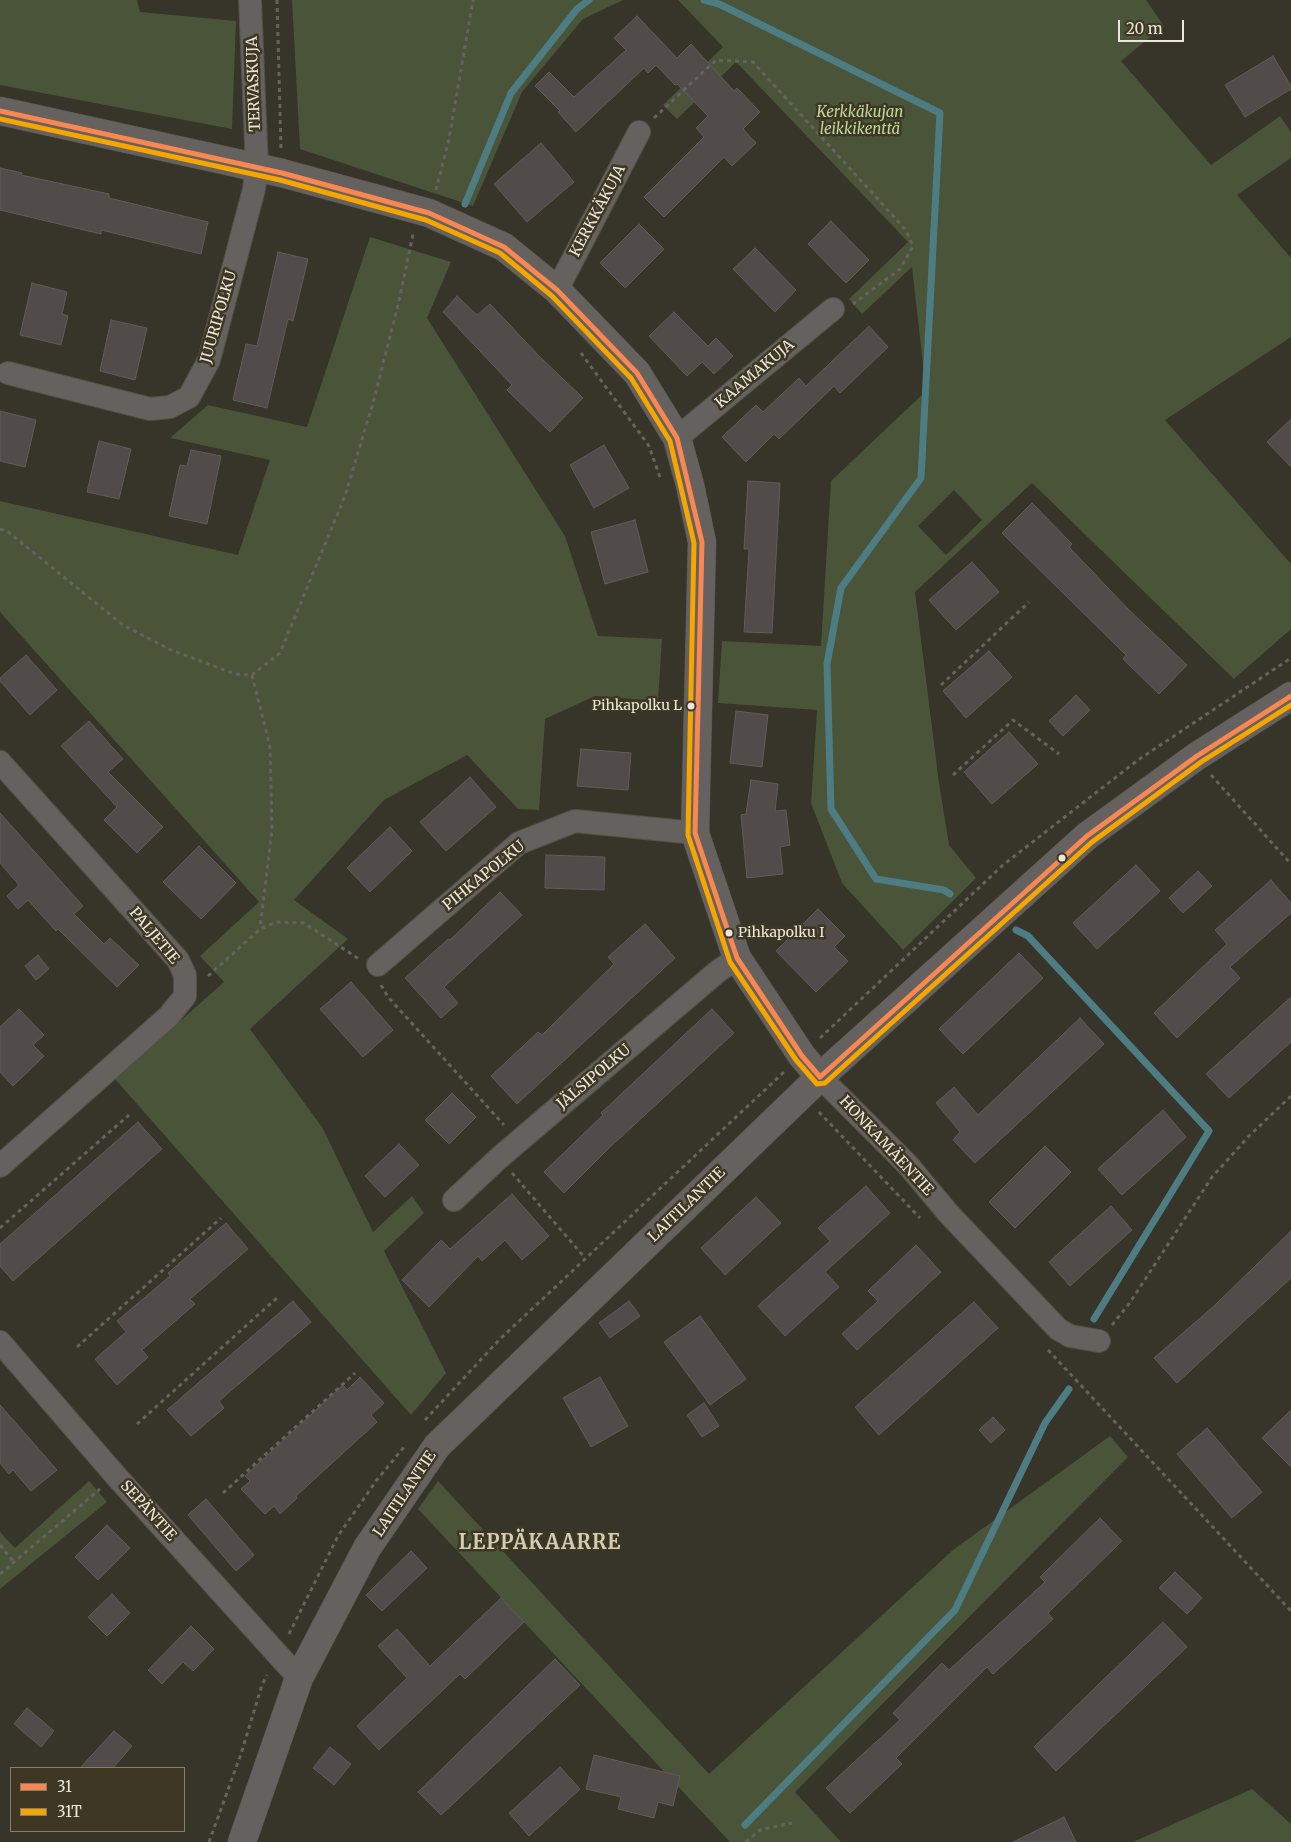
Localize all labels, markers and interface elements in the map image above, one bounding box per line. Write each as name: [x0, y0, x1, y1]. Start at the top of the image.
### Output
scale bar: [1121, 10, 1187, 42]
text: 20 m: [1126, 19, 1163, 38]
street label: TERVASKUJA: [243, 36, 265, 132]
park label: Kerkkäkujan leikkikenttä: [817, 104, 903, 139]
street label: KERKKÄKUJA: [566, 162, 630, 260]
street label: JUURIPOLKU: [197, 269, 241, 365]
street label: KAAMAKUJA: [712, 336, 798, 412]
place label: Pihkapolku L: [592, 698, 682, 714]
marker: Pihkapolku L: [686, 701, 696, 711]
street label: PIHKAPOLKU: [439, 837, 529, 915]
unlabelled marker: [1057, 853, 1067, 863]
street label: PALJETIE: [125, 904, 183, 968]
place label: Pihkapolku I: [738, 925, 824, 941]
marker: Pihkapolku I: [724, 928, 734, 938]
street label: JÄLSIPOLKU: [553, 1041, 635, 1113]
street label: HONKAMÄENTIE: [835, 1093, 937, 1199]
street label: LAITILANTIE: [645, 1164, 729, 1246]
street label: LAITILANTIE: [370, 1448, 440, 1540]
street label: SEPÄNTIE: [116, 1477, 180, 1545]
district label: LEPPÄKAARRE: [457, 1531, 623, 1555]
legend: [10, 1767, 185, 1832]
text: 31: [57, 1777, 72, 1796]
text: 31T: [57, 1802, 82, 1821]

